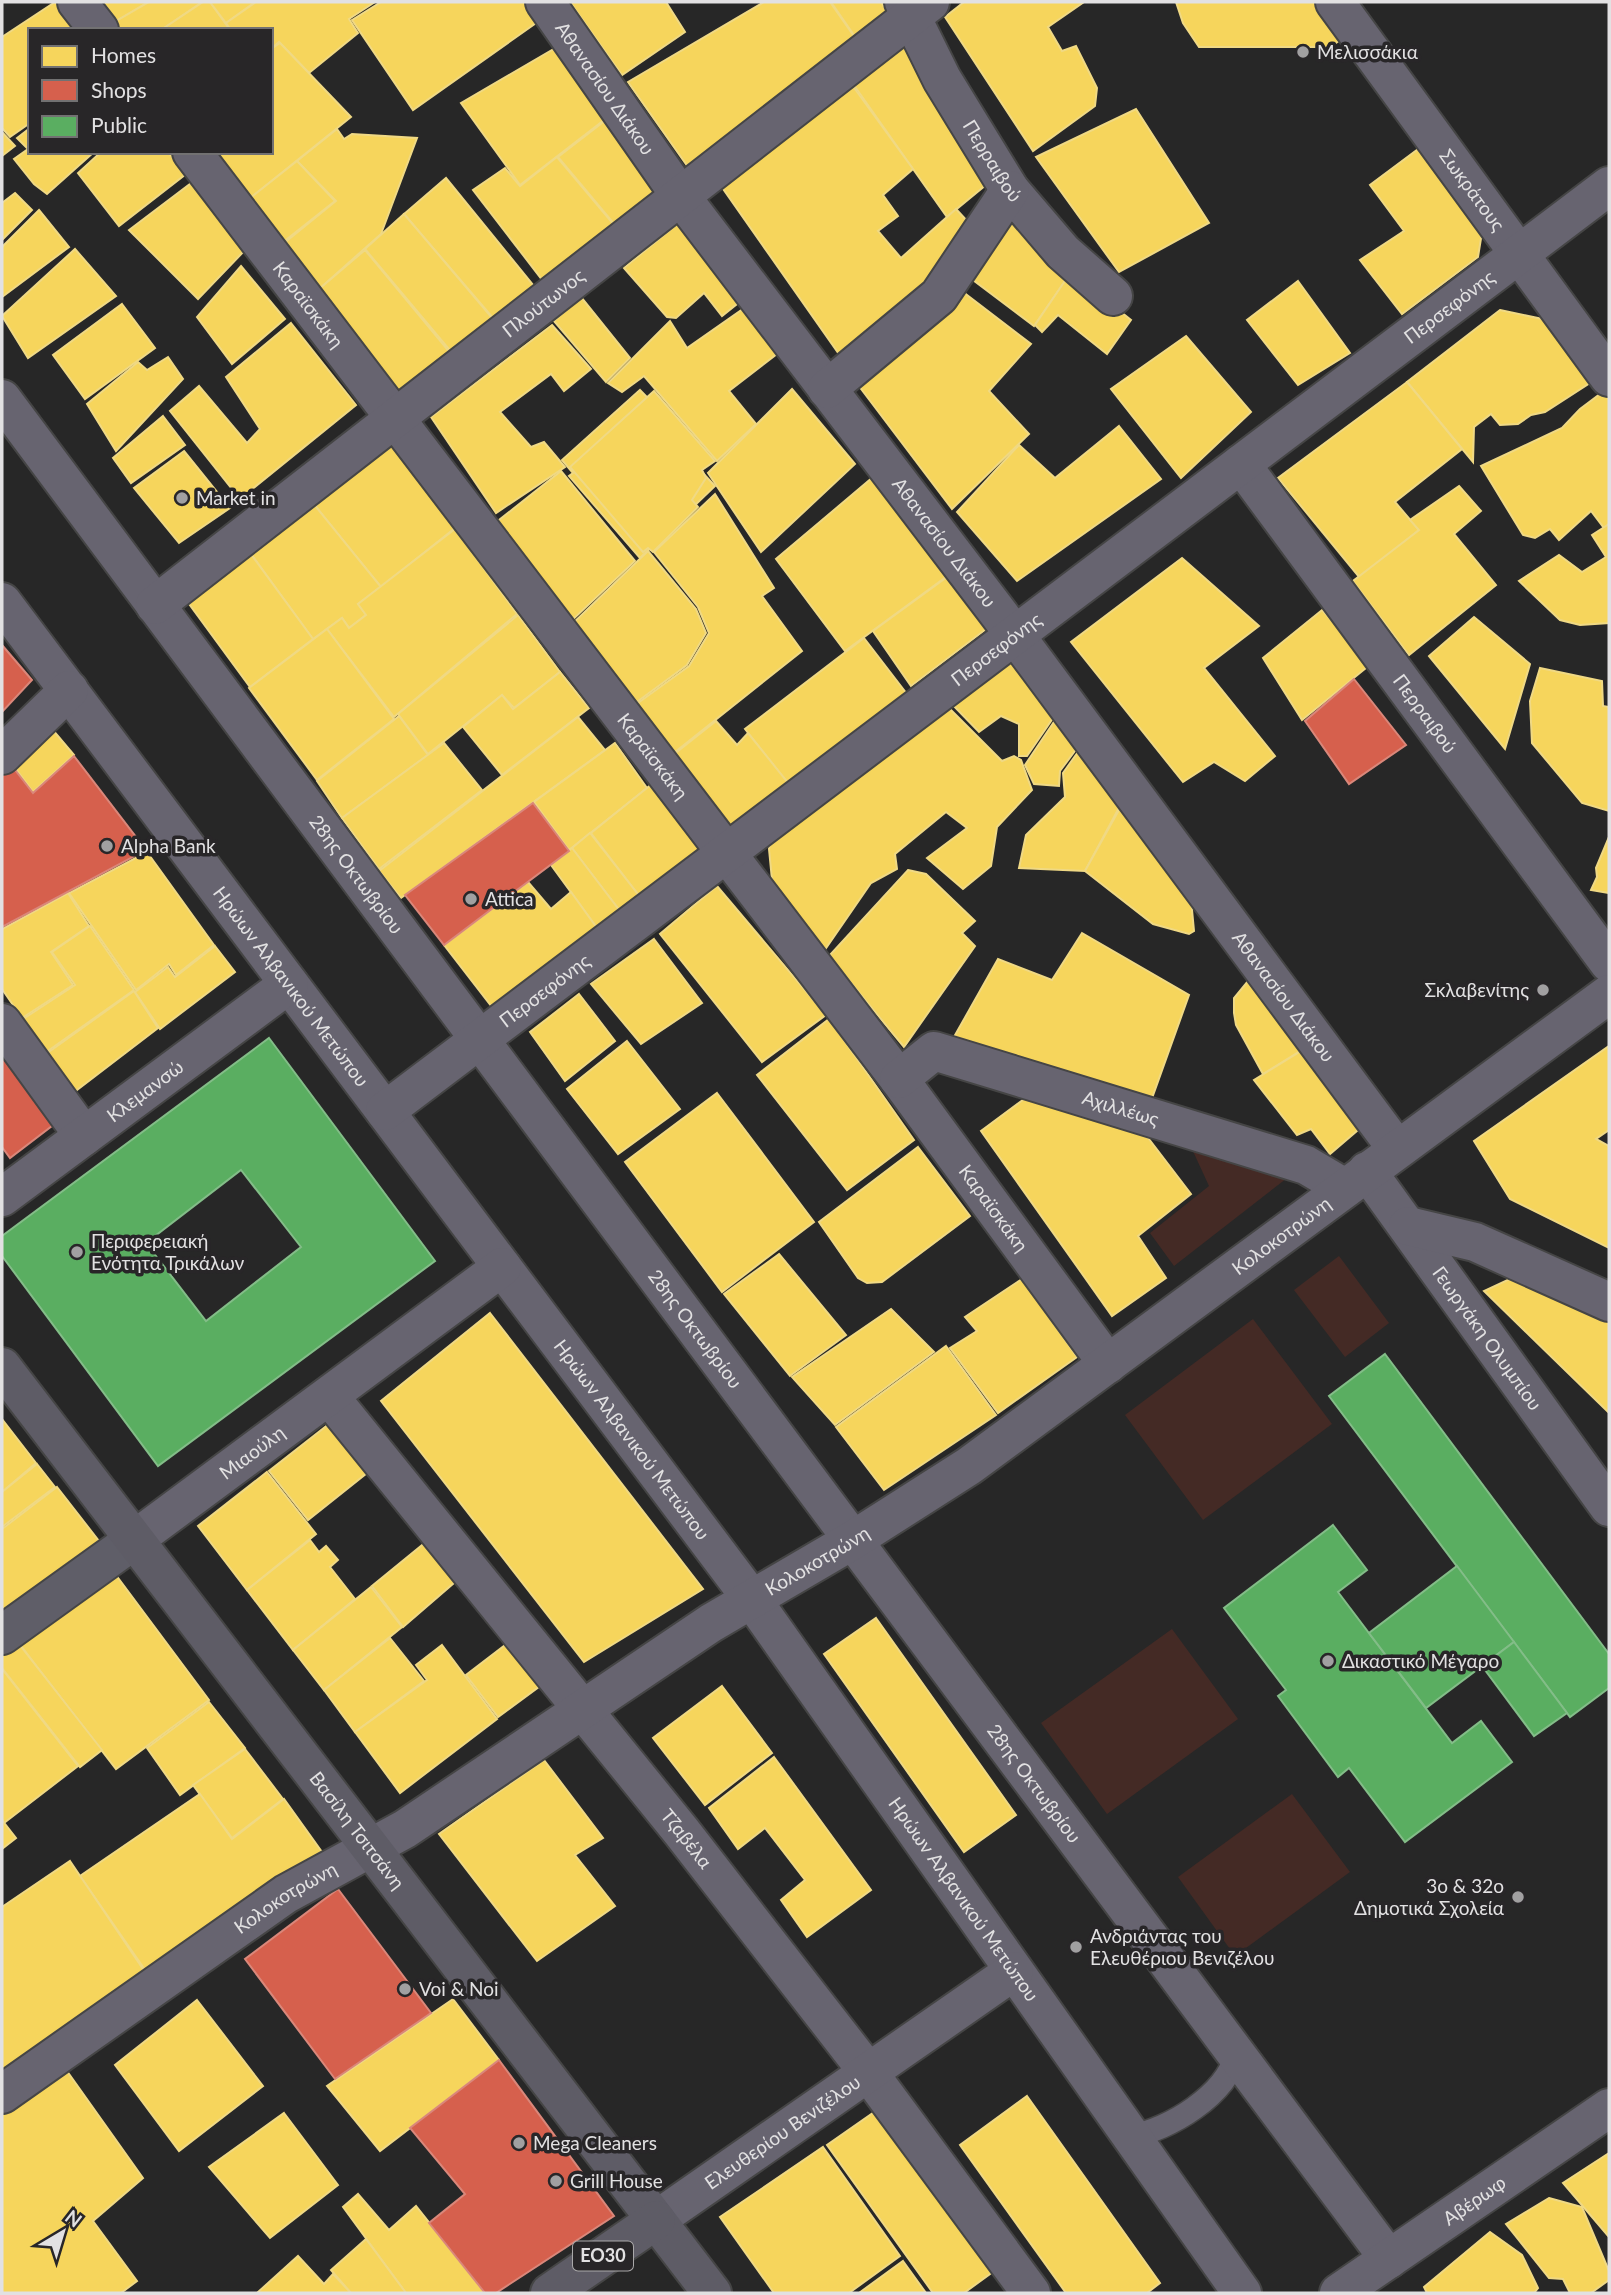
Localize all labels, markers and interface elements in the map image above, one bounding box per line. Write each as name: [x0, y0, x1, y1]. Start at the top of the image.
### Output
street label: Αθανασίου Διάκου: [551, 17, 660, 159]
legend: [28, 28, 273, 154]
place label: Μελισσάκια: [1317, 40, 1419, 63]
text: Homes: [91, 42, 156, 67]
marker: Μελισσάκια: [1295, 44, 1311, 60]
text: Shops: [91, 77, 147, 102]
text: Public: [91, 112, 147, 137]
street label: Περραιβού: [959, 115, 1027, 206]
street label: Σωκράτους: [1435, 144, 1511, 235]
street label: Καραϊσκάκη: [269, 257, 349, 352]
street label: Πλούτωνος: [497, 263, 589, 342]
street label: Περσεφόνης: [1399, 265, 1499, 348]
street label: Αθανασίου Διάκου: [888, 473, 1001, 611]
place label: Market in: [196, 486, 276, 509]
marker: Market in: [174, 490, 190, 506]
street label: Περσεφόνης: [946, 607, 1046, 690]
street label: Περραιβού: [1389, 669, 1462, 757]
street label: Καραϊσκάκη: [613, 708, 694, 804]
street label: 28ης Οκτωβρίου: [305, 810, 409, 938]
place label: Alpha Bank: [121, 834, 216, 857]
marker: Alpha Bank: [99, 838, 115, 854]
street label: Ηρώων Αλβανικού Μετώπου: [209, 881, 374, 1091]
place label: Attica: [485, 887, 534, 910]
marker: Attica: [463, 891, 479, 907]
street label: Αθανασίου Διάκου: [1228, 926, 1340, 1066]
street label: Περσεφόνης: [494, 948, 594, 1032]
place label: Σκλαβενίτης: [1424, 978, 1529, 1001]
marker: Σκλαβενίτης: [1535, 982, 1551, 998]
street label: Κλεμανσώ: [102, 1055, 187, 1126]
street label: Αχιλλέως: [1080, 1085, 1162, 1130]
street label: Καραϊσκάκη: [954, 1160, 1034, 1256]
street label: Κολοκοτρώνη: [1227, 1191, 1335, 1279]
place label: Περιφερειακή Ενότητα Τρικάλων: [91, 1229, 245, 1274]
marker: Περιφερειακή Ενότητα Τρικάλων: [69, 1244, 85, 1260]
street label: Γεωργάκη Ολυμπίου: [1428, 1261, 1547, 1414]
street label: 28ης Οκτωβρίου: [644, 1265, 748, 1393]
street label: Ηρώων Αλβανικού Μετώπου: [550, 1335, 715, 1544]
street label: Μιαούλη: [215, 1420, 289, 1484]
street label: Κολοκοτρώνη: [761, 1521, 873, 1600]
place label: Δικαστικό Μέγαρο: [1342, 1649, 1499, 1672]
marker: Δικαστικό Μέγαρο: [1320, 1653, 1336, 1669]
street label: 28ης Οκτωβρίου: [983, 1719, 1087, 1847]
street label: Βασίλη Τσιτσάνη: [305, 1767, 410, 1894]
street label: Ηρώων Αλβανικού Μετώπου: [884, 1792, 1044, 2005]
street label: Τζαβέλα: [656, 1804, 718, 1873]
street label: Κολοκοτρώνη: [229, 1857, 341, 1938]
place label: 3ο & 32ο Δημοτικά Σχολεία: [1354, 1874, 1505, 1919]
marker: 3ο & 32ο Δημοτικά Σχολεία: [1510, 1889, 1526, 1905]
place label: Ανδριάντας του Ελευθέριου Βενιζέλου: [1090, 1924, 1274, 1969]
marker: Ανδριάντας του Ελευθέριου Βενιζέλου: [1068, 1939, 1084, 1955]
place label: Voi & Noi: [419, 1977, 499, 2000]
marker: Voi & Noi: [397, 1981, 413, 1997]
street label: Ελευθερίου Βενιζέλου: [700, 2070, 864, 2194]
place label: Mega Cleaners: [533, 2131, 657, 2154]
marker: Mega Cleaners: [511, 2135, 527, 2151]
place label: Grill House: [570, 2169, 663, 2192]
street label: Αβέρωφ: [1438, 2170, 1510, 2230]
marker: Grill House: [548, 2173, 564, 2189]
north arrow: [28, 2197, 98, 2267]
text: N: [61, 2205, 87, 2232]
road number: ΕΟ30: [573, 2242, 633, 2270]

